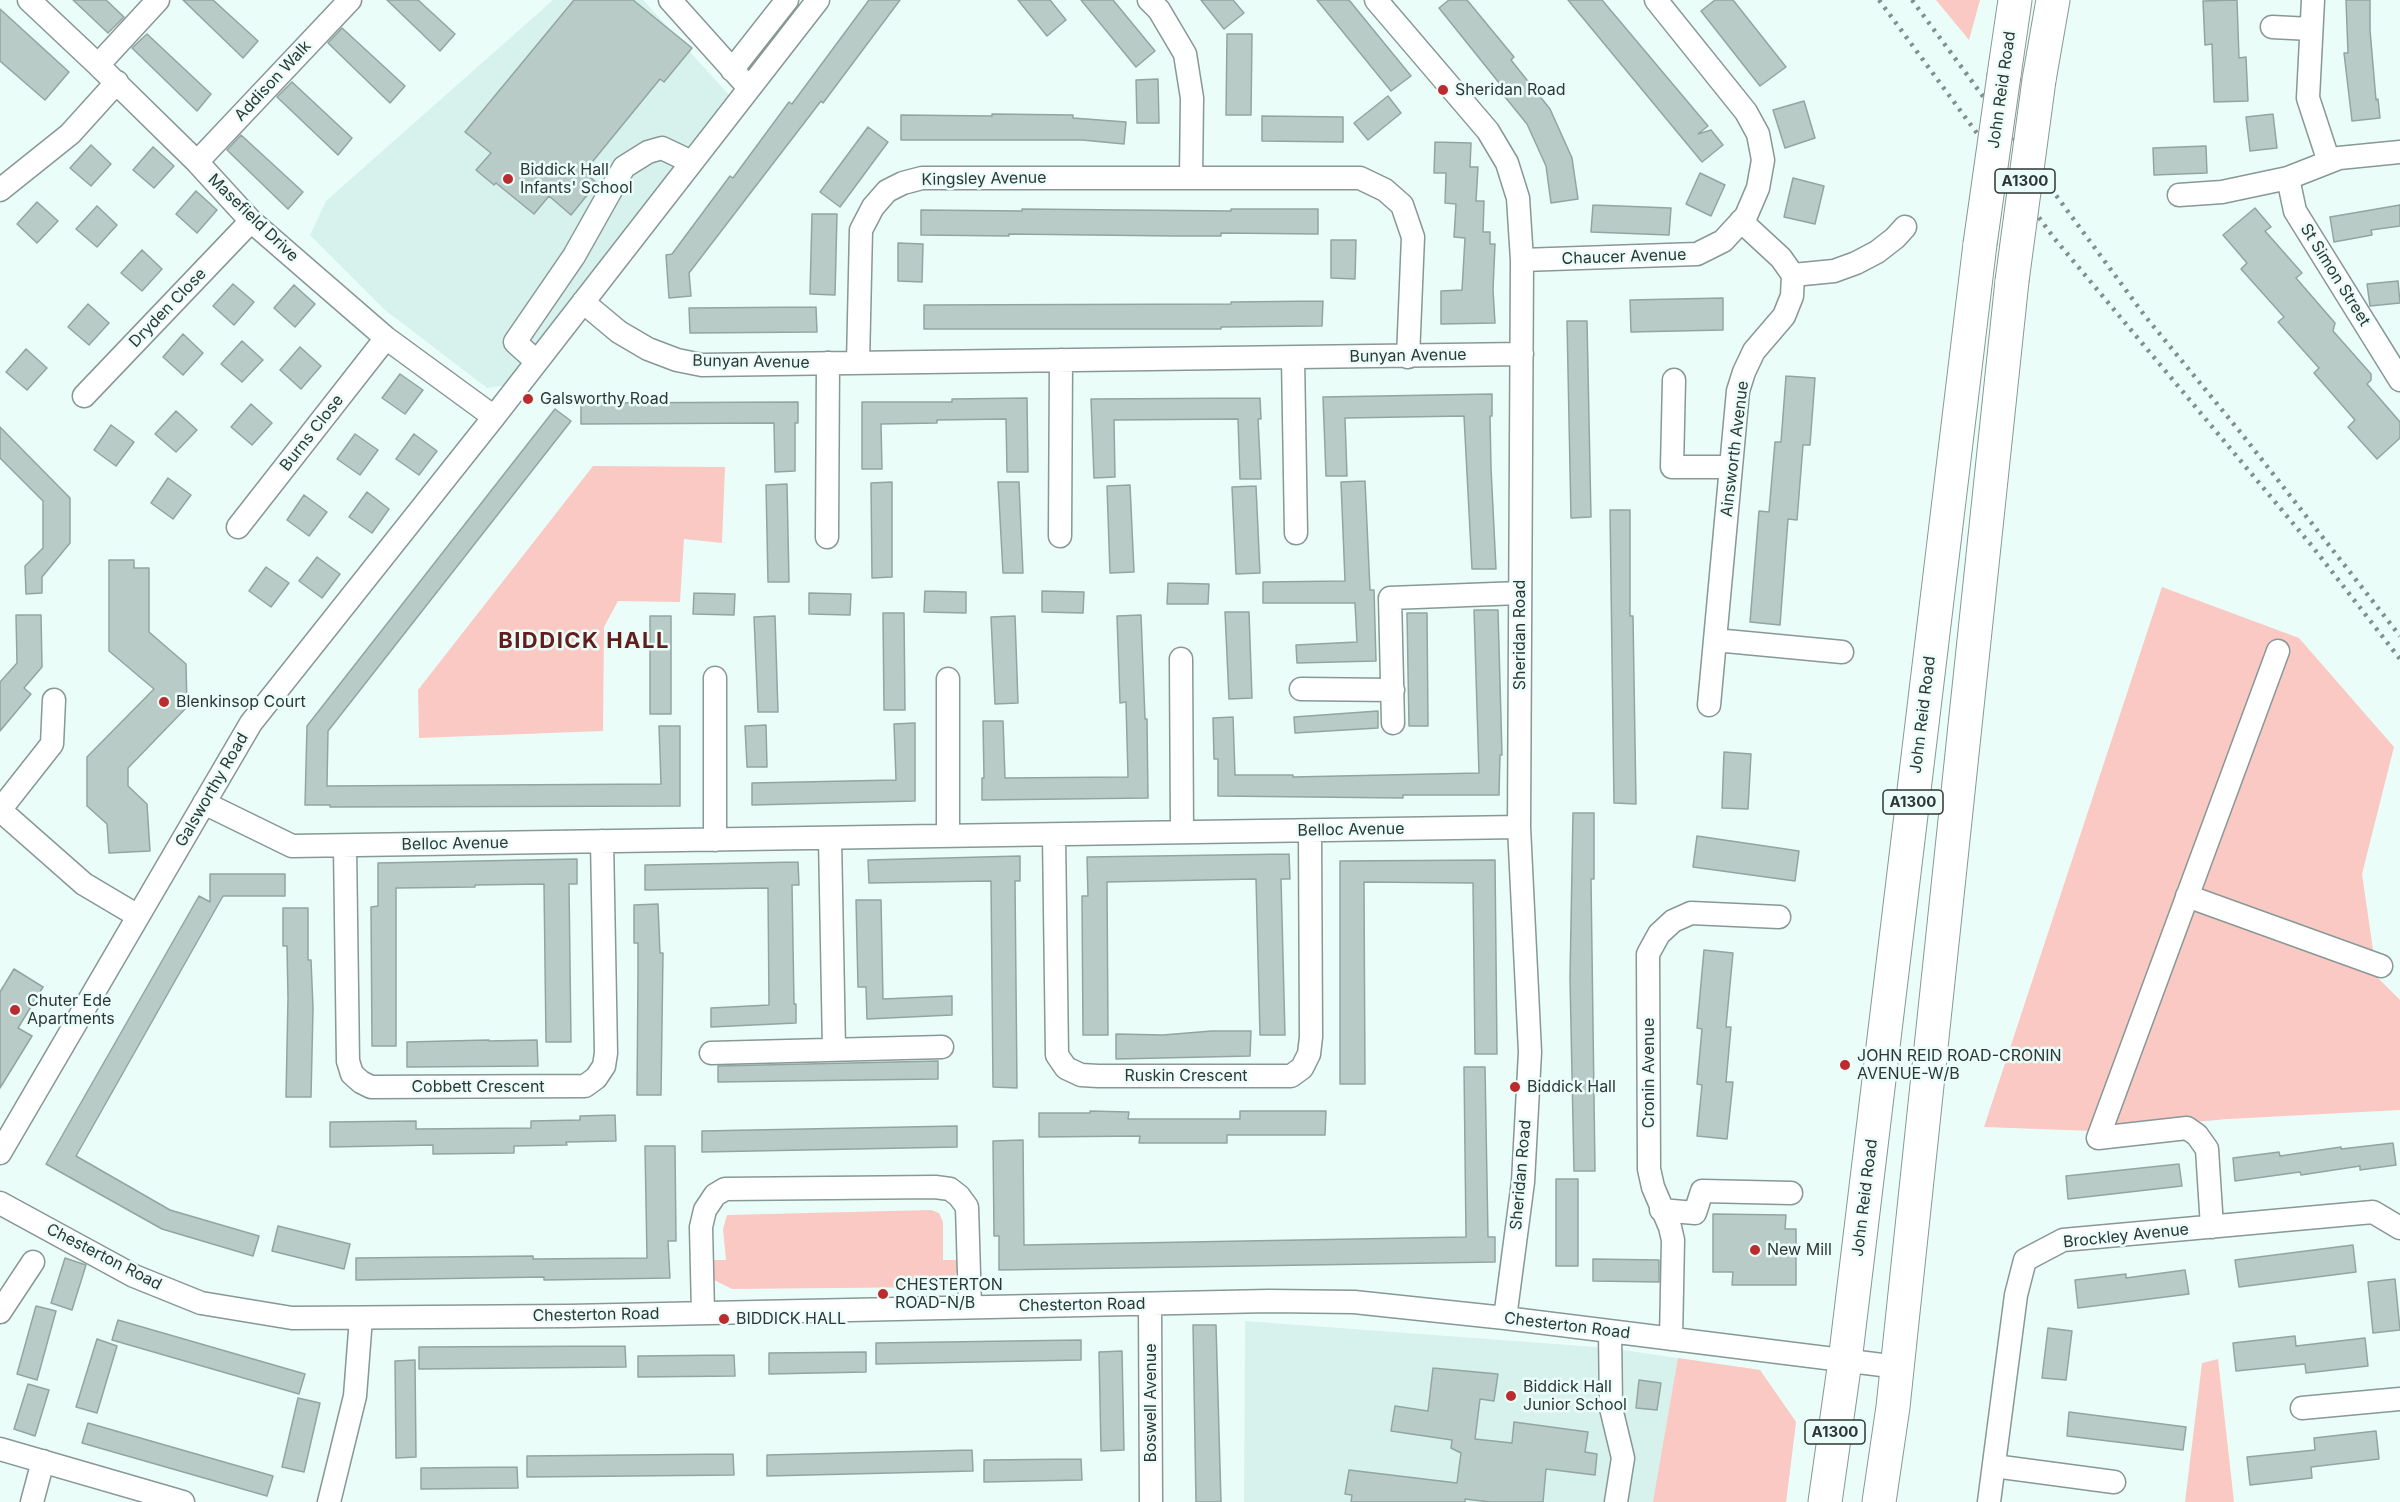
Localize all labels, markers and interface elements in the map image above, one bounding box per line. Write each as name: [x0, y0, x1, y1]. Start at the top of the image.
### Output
street label: John Reid Road: [1984, 30, 2020, 150]
street label: Addison Walk: [231, 37, 315, 125]
place label: Sheridan Road: [1455, 80, 1566, 100]
marker: Sheridan Road: [1436, 83, 1450, 97]
place label: Biddick Hall Infants' School: [520, 160, 633, 198]
street label: Kingsley Avenue: [921, 168, 1047, 190]
road number: A1300: [1995, 169, 2055, 193]
street label: Masefield Drive: [204, 170, 302, 266]
marker: Biddick Hall Infants' School: [501, 172, 515, 186]
street label: St Simon Street: [2296, 220, 2374, 330]
street label: Chaucer Avenue: [1561, 245, 1687, 269]
street label: Dryden Close: [125, 264, 211, 352]
street label: Bunyan Avenue: [1349, 345, 1467, 367]
street label: Bunyan Avenue: [692, 351, 810, 373]
street label: Ainsworth Avenue: [1717, 380, 1753, 518]
place label: Galsworthy Road: [540, 389, 668, 409]
street label: Burns Close: [276, 391, 348, 475]
marker: Galsworthy Road: [521, 392, 535, 406]
street label: Sheridan Road: [1510, 580, 1530, 690]
district label: BIDDICK HALL: [498, 628, 670, 654]
street label: John Reid Road: [1906, 655, 1940, 775]
place label: Blenkinsop Court: [176, 692, 306, 712]
marker: Blenkinsop Court: [157, 695, 171, 709]
street label: Galsworthy Road: [172, 730, 252, 850]
road number: A1300: [1883, 790, 1943, 814]
street label: Belloc Avenue: [1297, 819, 1405, 841]
street label: Belloc Avenue: [401, 833, 509, 855]
place label: Chuter Ede Apartments: [27, 991, 115, 1029]
marker: Chuter Ede Apartments: [8, 1003, 22, 1017]
street label: Cronin Avenue: [1639, 1018, 1659, 1128]
place label: JOHN REID ROAD-CRONIN AVENUE-W/B: [1857, 1046, 2062, 1084]
marker: JOHN REID ROAD-CRONIN AVENUE-W/B: [1838, 1058, 1852, 1072]
street label: Ruskin Crescent: [1124, 1066, 1248, 1086]
street label: Cobbett Crescent: [411, 1077, 545, 1097]
place label: Biddick Hall: [1527, 1077, 1616, 1097]
marker: Biddick Hall: [1508, 1080, 1522, 1094]
street label: Sheridan Road: [1507, 1119, 1535, 1231]
street label: John Reid Road: [1848, 1138, 1882, 1258]
street label: Chesterton Road: [43, 1220, 165, 1294]
street label: Brockley Avenue: [2062, 1220, 2190, 1252]
place label: New Mill: [1767, 1240, 1832, 1260]
marker: New Mill: [1748, 1243, 1762, 1257]
place label: CHESTERTON ROAD-N/B: [895, 1275, 1003, 1313]
marker: CHESTERTON ROAD-N/B: [876, 1287, 890, 1301]
street label: Chesterton Road: [1018, 1294, 1146, 1316]
street label: Chesterton Road: [532, 1304, 660, 1326]
place label: BIDDICK HALL: [736, 1309, 846, 1329]
street label: Chesterton Road: [1503, 1309, 1631, 1343]
marker: BIDDICK HALL: [717, 1312, 731, 1326]
street label: Boswell Avenue: [1141, 1343, 1161, 1463]
place label: Biddick Hall Junior School: [1523, 1377, 1627, 1415]
marker: Biddick Hall Junior School: [1504, 1389, 1518, 1403]
road number: A1300: [1805, 1420, 1865, 1444]

